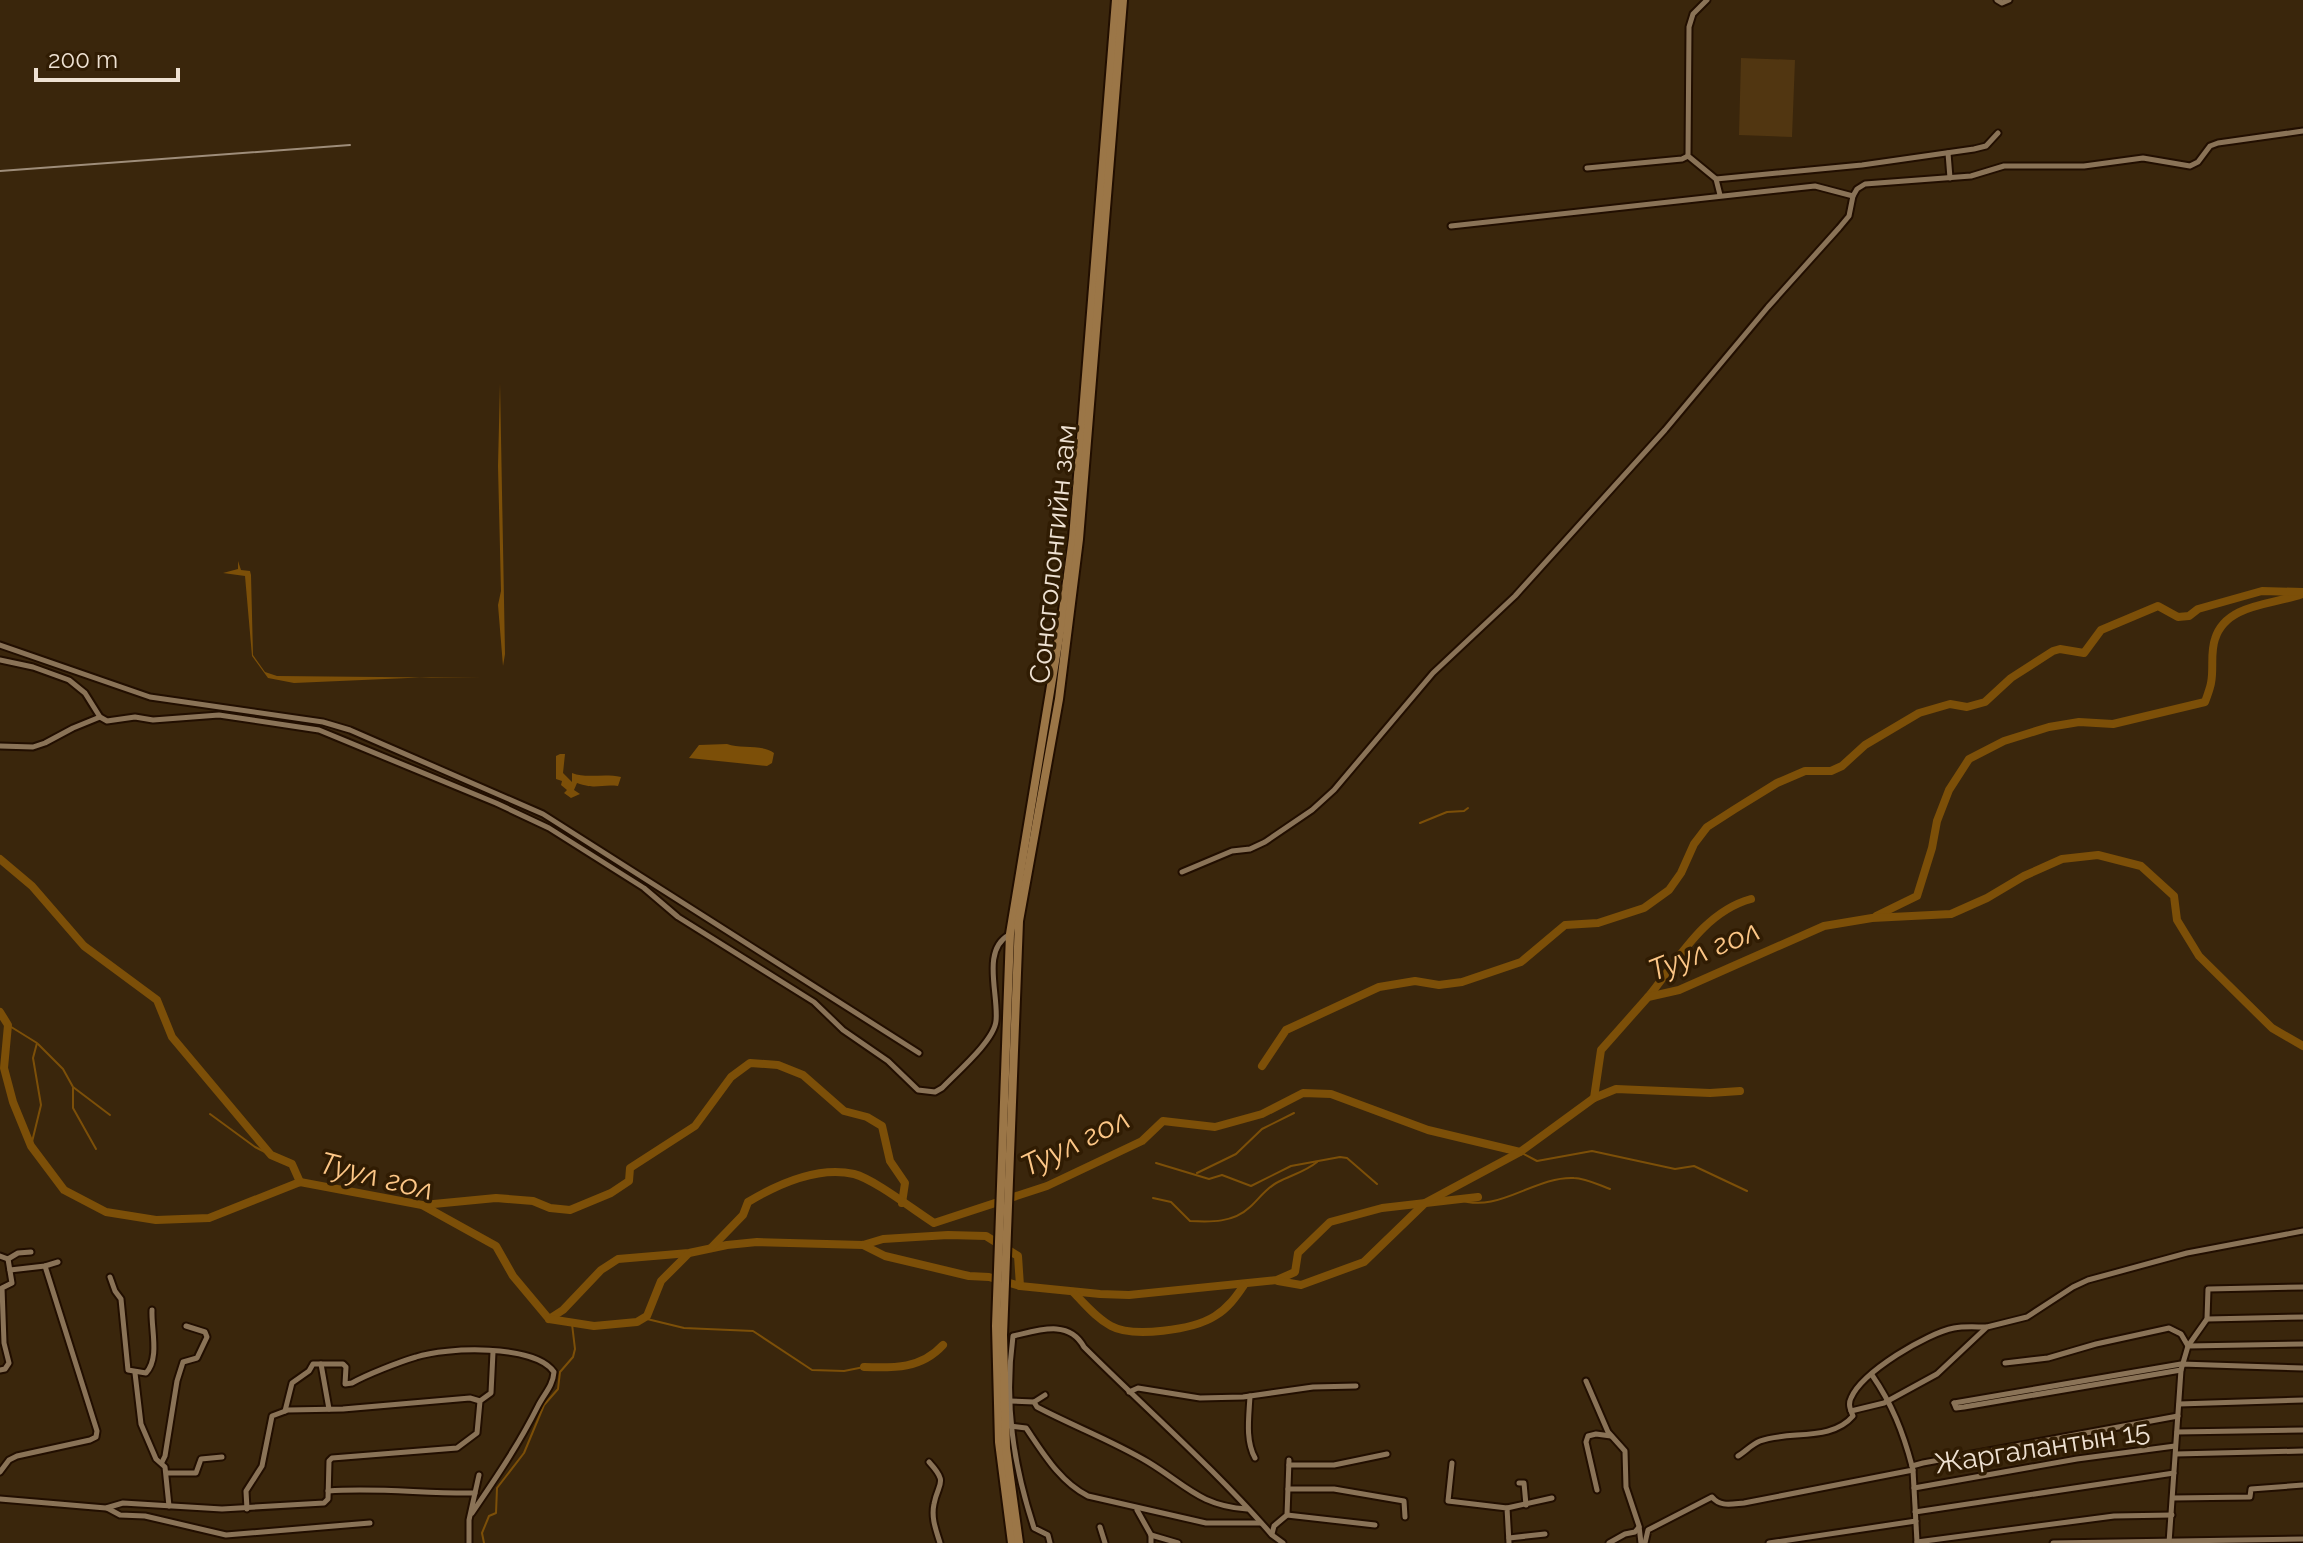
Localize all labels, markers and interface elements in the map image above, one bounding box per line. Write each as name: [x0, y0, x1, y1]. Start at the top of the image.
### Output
scale bar: [36, 32, 178, 82]
text: 200 m: [48, 45, 118, 74]
street label: Сонсголонгийн зам: [1023, 423, 1083, 685]
water label: Туул гол: [1643, 912, 1765, 988]
water label: Туул гол: [1015, 1101, 1135, 1183]
water label: Туул гол: [316, 1145, 438, 1207]
street label: Жаргалантын 15: [1932, 1414, 2152, 1480]

